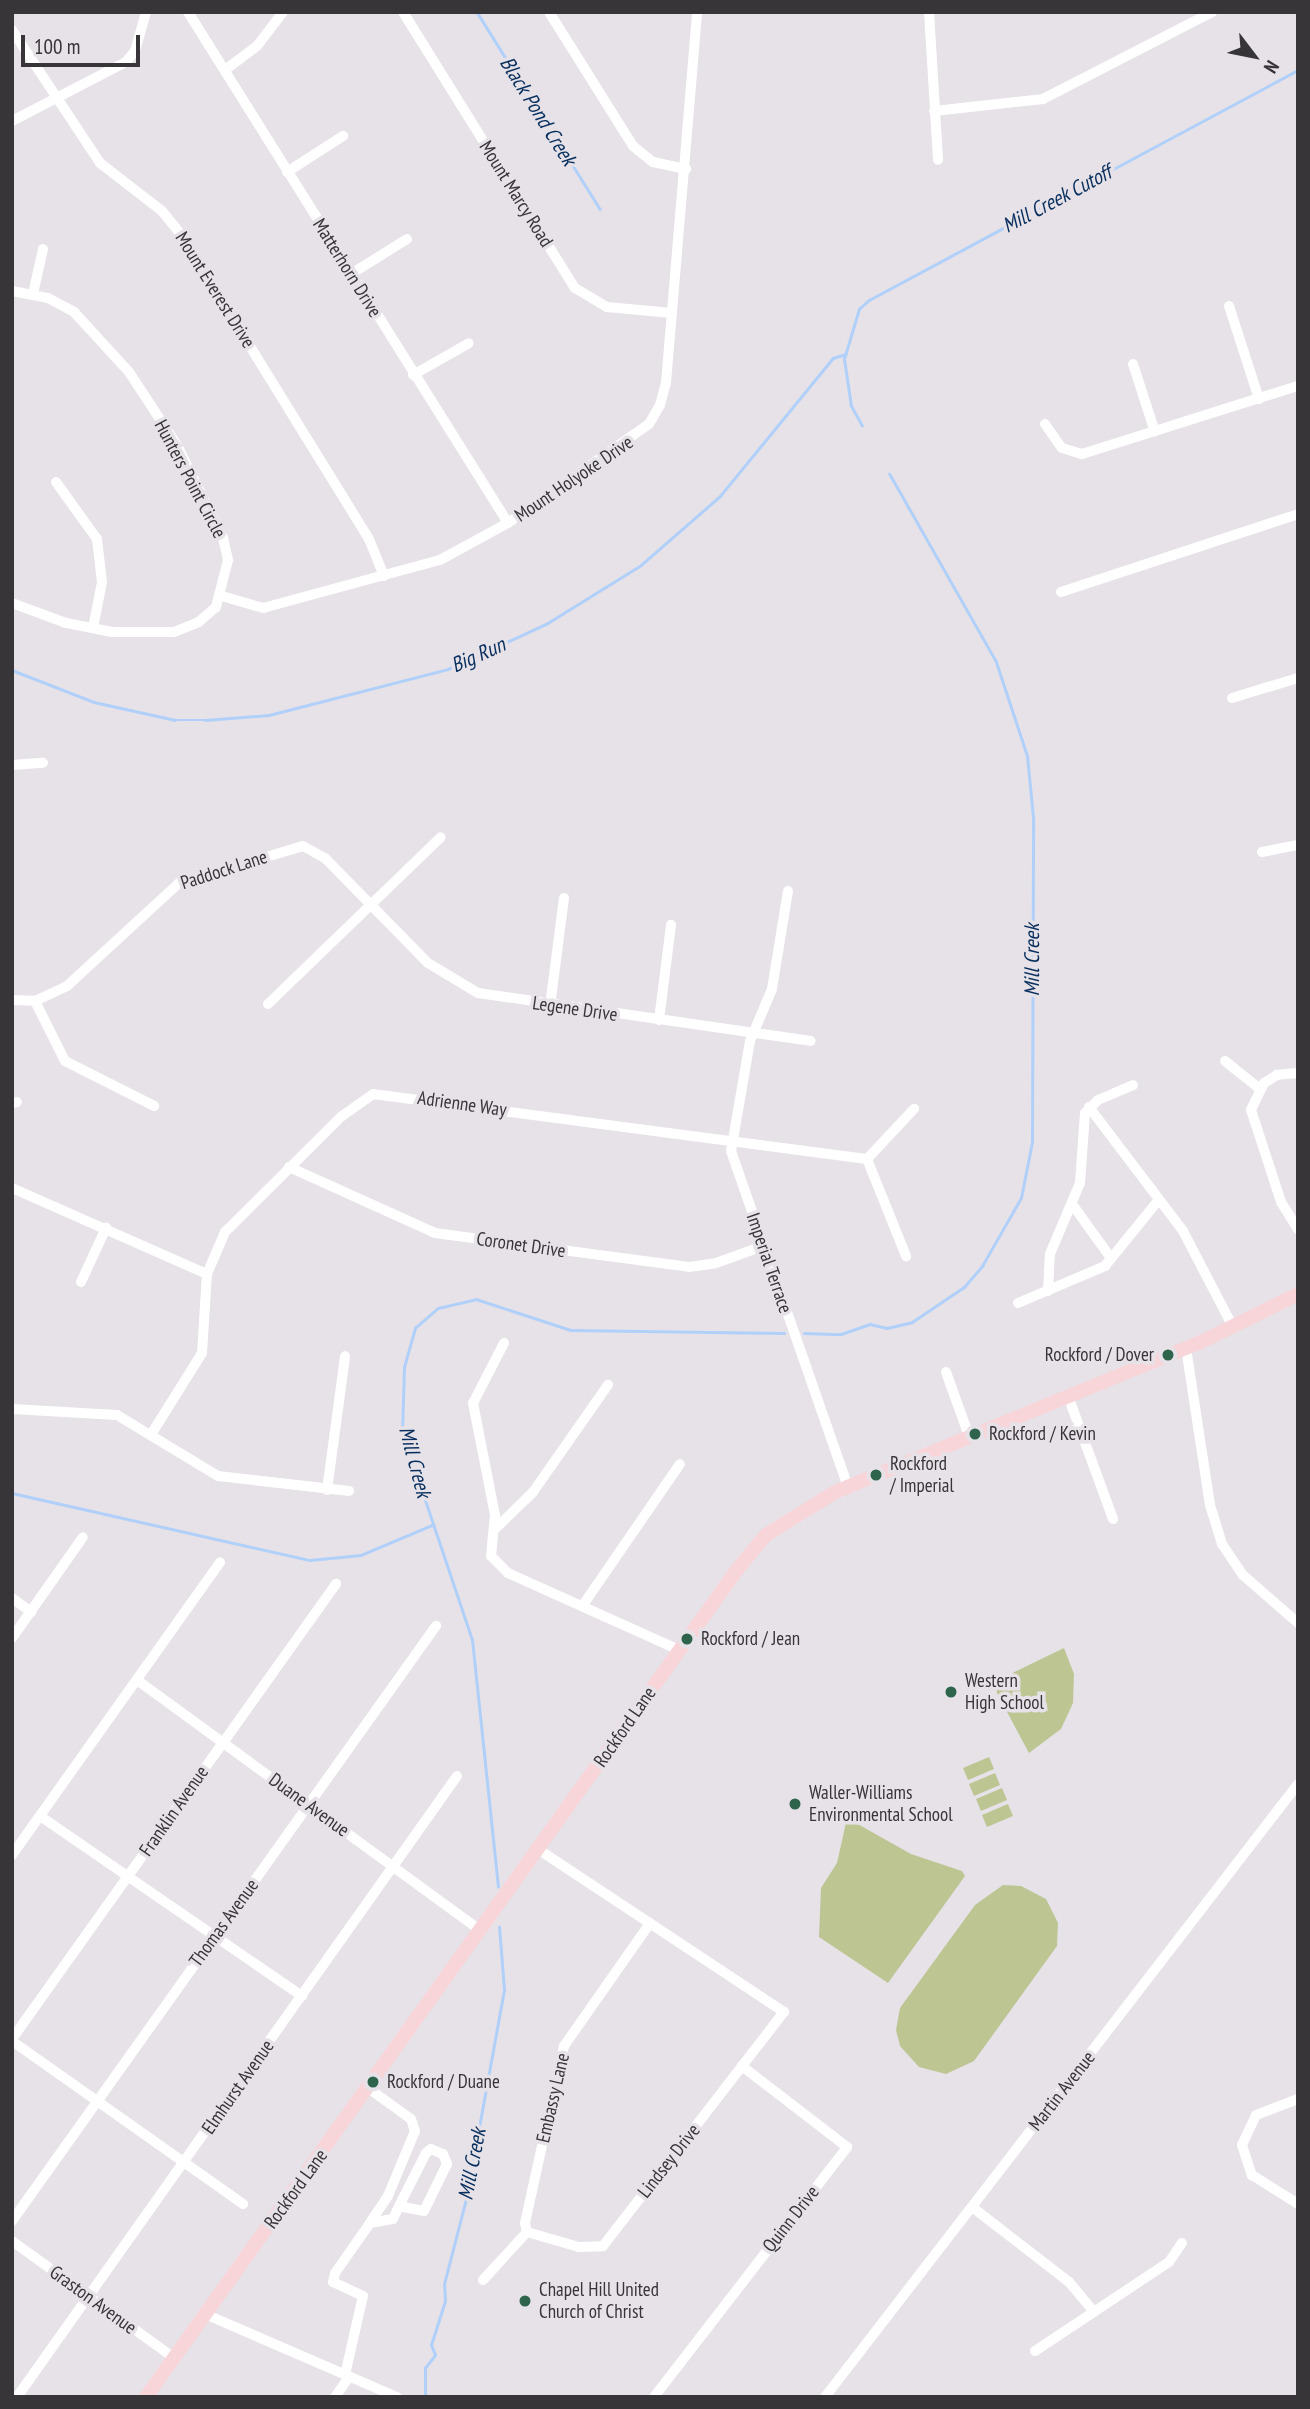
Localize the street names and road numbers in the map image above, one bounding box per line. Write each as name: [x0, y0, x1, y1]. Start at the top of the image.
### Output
street label: Mount Marcy Road: [474, 137, 558, 251]
street label: Matterhorn Drive: [308, 215, 386, 321]
street label: Mount Everest Drive: [170, 228, 260, 352]
street label: Hunters Point Circle: [149, 416, 231, 542]
street label: Mount Holyoke Drive: [510, 431, 638, 527]
street label: Paddock Lane: [178, 845, 270, 895]
street label: Legene Drive: [531, 992, 619, 1026]
street label: Adrienne Way: [416, 1086, 508, 1122]
street label: Imperial Terrace: [741, 1210, 797, 1316]
street label: Coronet Drive: [475, 1227, 567, 1263]
street label: Rockford Lane: [589, 1683, 661, 1771]
street label: Franklin Avenue: [134, 1761, 214, 1861]
street label: Duane Avenue: [264, 1768, 354, 1842]
street label: Thomas Avenue: [184, 1874, 264, 1972]
street label: Elmhurst Avenue: [197, 2035, 279, 2139]
street label: Martin Avenue: [1024, 2046, 1100, 2136]
street label: Embassy Lane: [532, 2051, 574, 2145]
street label: Lindsey Drive: [633, 2119, 705, 2203]
street label: Rockford Lane: [260, 2145, 332, 2233]
street label: Quinn Drive: [758, 2181, 824, 2257]
street label: Graston Avenue: [45, 2261, 141, 2339]

